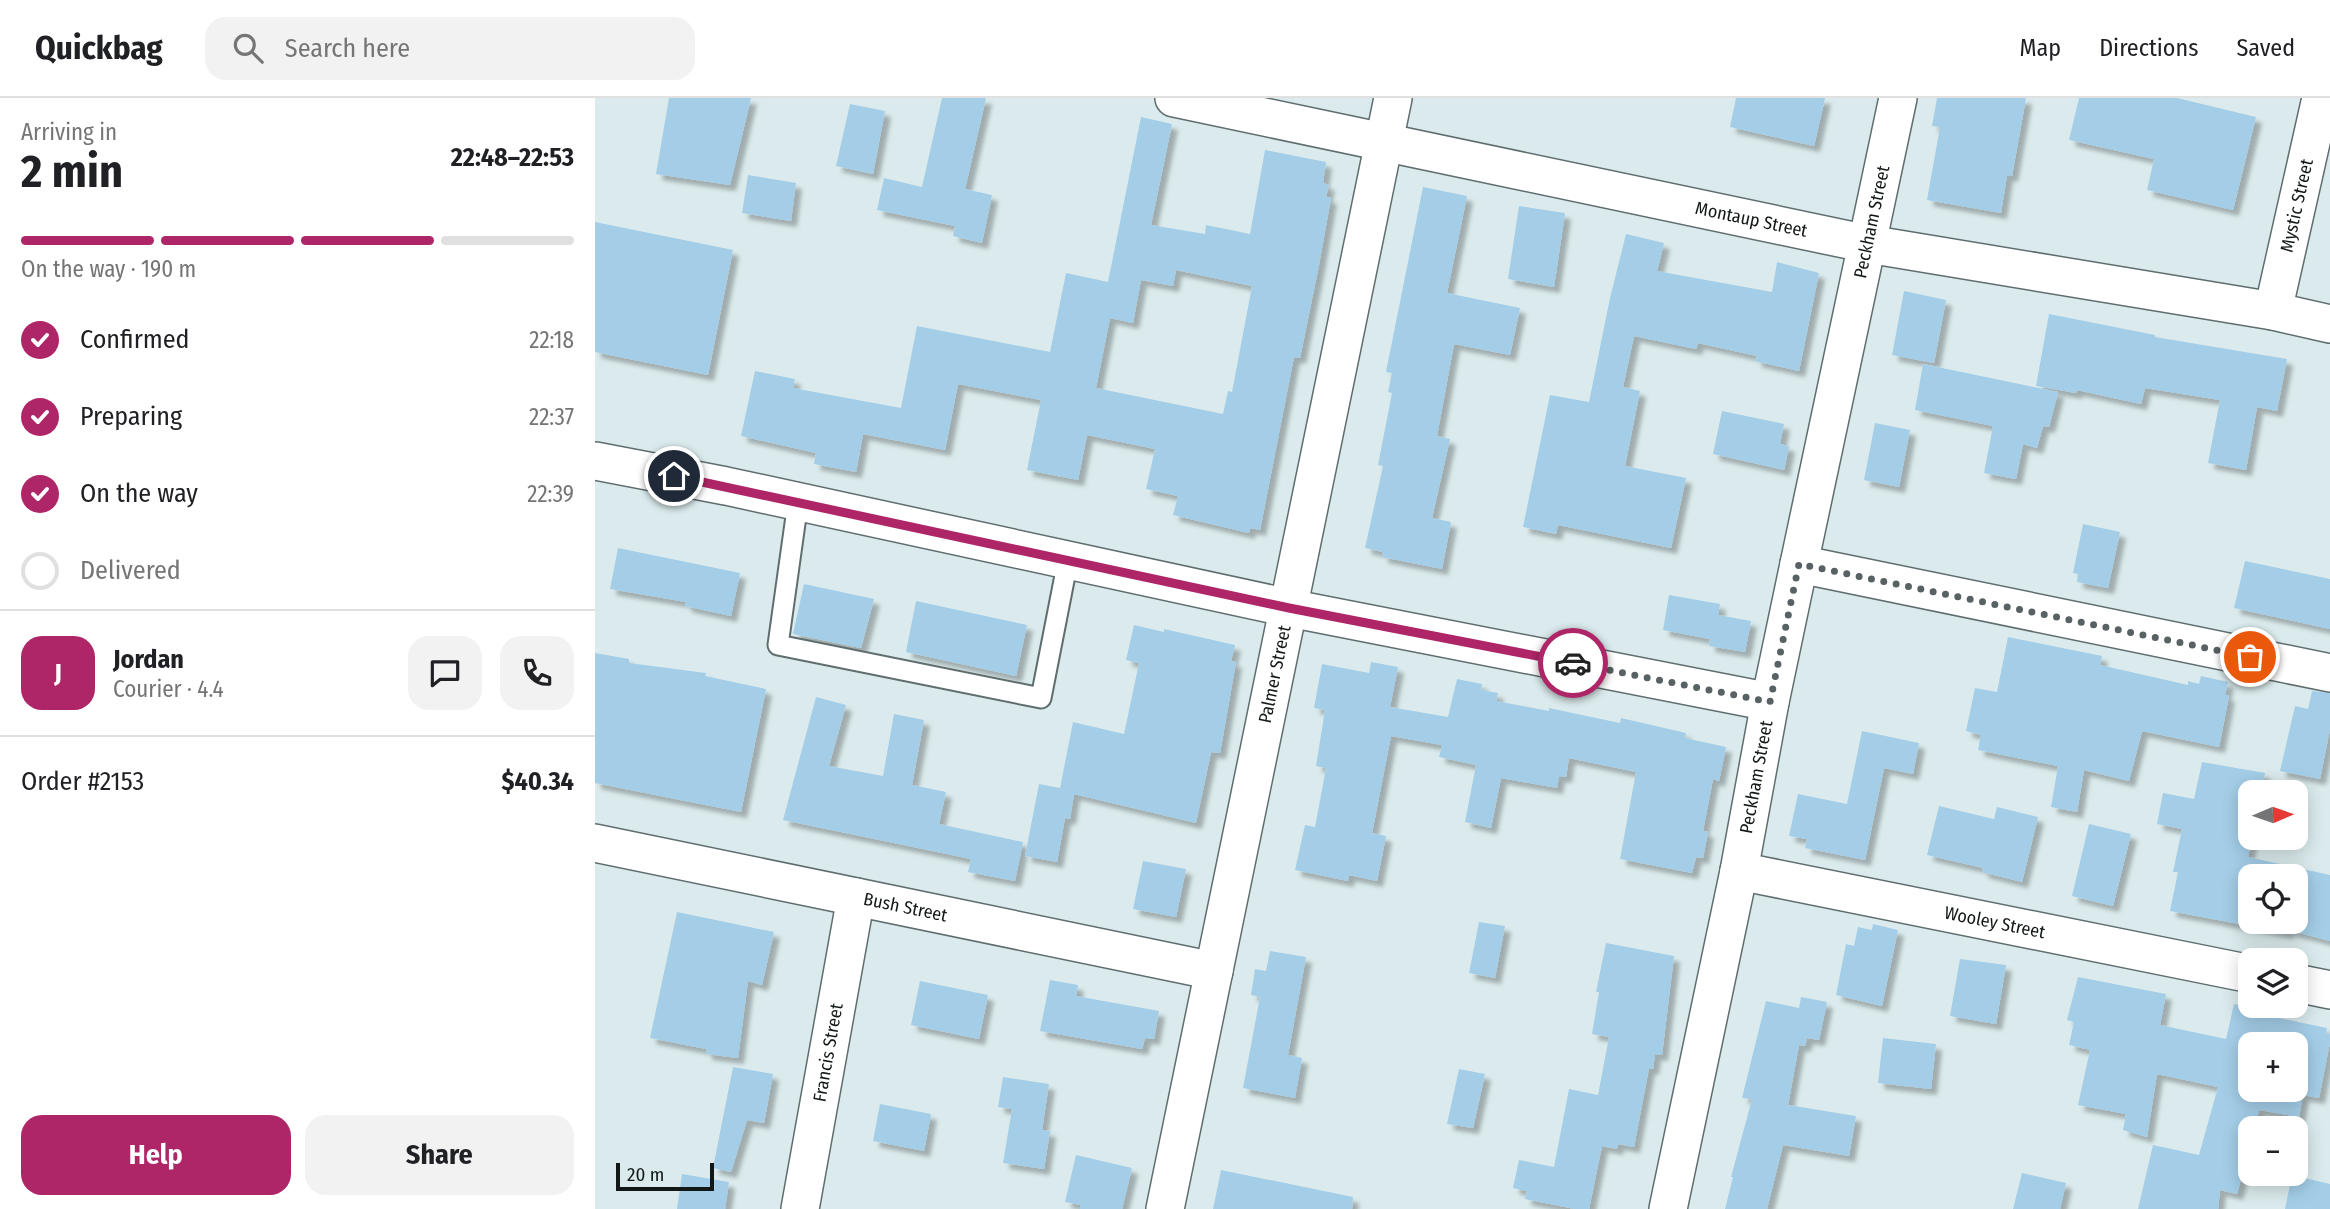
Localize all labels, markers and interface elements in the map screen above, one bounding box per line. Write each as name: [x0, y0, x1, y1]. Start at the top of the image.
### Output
search box: [205, 17, 695, 80]
text: Quickbag: [35, 28, 163, 68]
icon: search: [229, 29, 267, 67]
text: Search here: [285, 33, 410, 64]
text: Map: [2020, 34, 2061, 62]
text: Directions: [2099, 34, 2198, 62]
text: Saved: [2236, 34, 2295, 62]
text: Arriving in: [21, 118, 117, 146]
text: 22:48–22:53: [451, 142, 574, 173]
text: 2 min: [21, 144, 123, 199]
street label: Mystic Street: [2276, 157, 2318, 254]
street label: Peckham Street: [1849, 163, 1894, 280]
street label: Montaup Street: [1693, 197, 1809, 242]
text: On the way · 190 m: [21, 255, 196, 283]
icon: check: [21, 321, 59, 359]
text: Confirmed: [80, 324, 190, 355]
text: 22:18: [529, 326, 574, 354]
icon: check: [21, 398, 59, 436]
text: Preparing: [80, 401, 182, 432]
text: 22:37: [529, 403, 574, 431]
pin: [644, 446, 704, 506]
icon: home: [655, 457, 693, 495]
icon: check: [21, 475, 59, 513]
text: On the way: [80, 478, 198, 509]
text: 22:39: [527, 480, 574, 508]
text: Delivered: [80, 555, 181, 586]
street label: Palmer Street: [1254, 623, 1296, 725]
pin: [2220, 627, 2280, 687]
courier: [1538, 628, 1608, 698]
button: chat: [408, 636, 482, 710]
button: phone: [500, 636, 574, 710]
icon: bag: [2231, 638, 2269, 676]
text: Jordan: [113, 644, 184, 675]
icon: car: [1554, 644, 1592, 682]
text: J: [54, 658, 62, 689]
text: Courier · 4.4: [113, 675, 224, 703]
street label: Peckham Street: [1735, 718, 1777, 835]
text: Order #2153: [21, 766, 144, 797]
text: $40.34: [502, 766, 574, 797]
north arrow: [2238, 780, 2308, 850]
map controls: [2238, 780, 2308, 1186]
button: locate: [2238, 864, 2308, 934]
street label: Bush Street: [862, 888, 949, 927]
street label: Wooley Street: [1943, 902, 2047, 943]
button: layers: [2238, 948, 2308, 1018]
street label: Francis Street: [808, 1001, 848, 1104]
button: +: [2238, 1032, 2308, 1102]
button: Help: [21, 1115, 291, 1195]
button: Share: [305, 1115, 574, 1195]
button: −: [2238, 1116, 2308, 1186]
scale bar: [616, 1160, 714, 1192]
text: 20 m: [627, 1163, 664, 1186]

